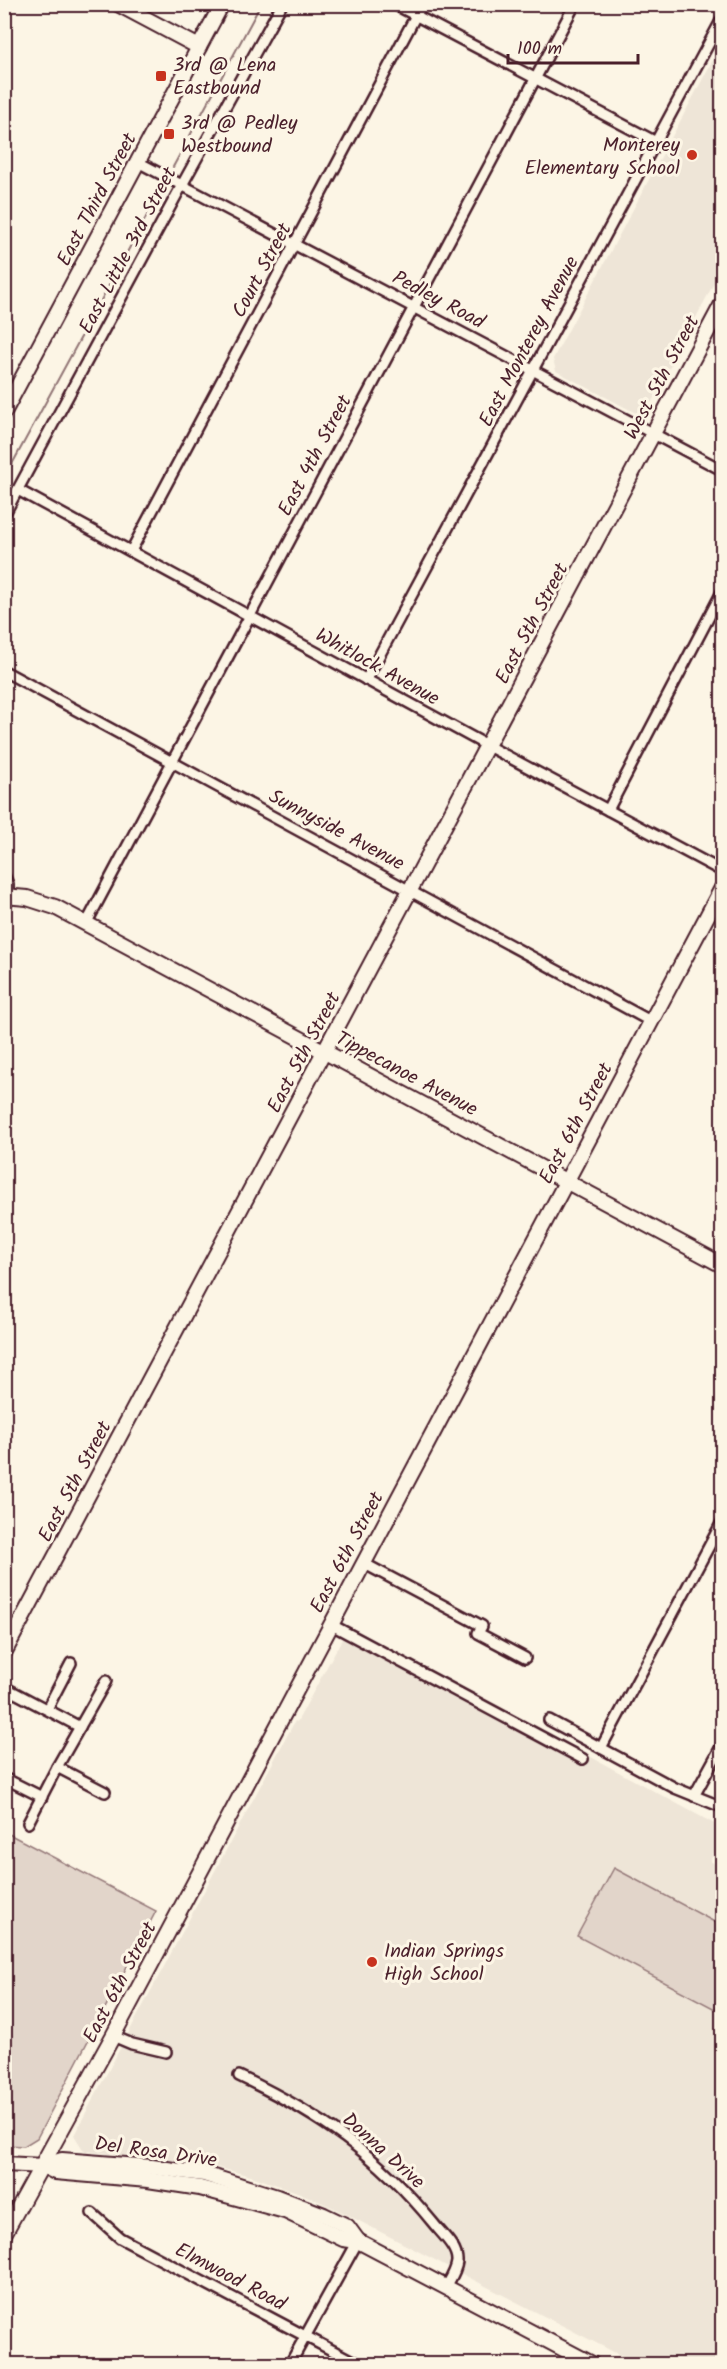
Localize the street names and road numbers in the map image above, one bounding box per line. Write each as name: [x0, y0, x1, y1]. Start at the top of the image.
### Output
street label: East Third Street: [49, 127, 146, 272]
street label: East Little 3rd Street: [71, 161, 186, 340]
street label: Court Street: [224, 217, 301, 324]
street label: East Monterey Avenue: [471, 251, 588, 433]
street label: Pedley Road: [386, 263, 491, 339]
street label: West 5th Street: [617, 310, 709, 446]
street label: East 4th Street: [270, 389, 361, 522]
street label: East 5th Street: [487, 557, 578, 690]
street label: Whitlock Avenue: [309, 620, 445, 715]
street label: Sunnyside Avenue: [262, 781, 410, 880]
street label: East 5th Street: [259, 986, 350, 1119]
street label: Tippecanoe Avenue: [329, 1024, 483, 1126]
street label: East 6th Street: [531, 1057, 622, 1190]
street label: East 5th Street: [30, 1415, 121, 1548]
street label: East 6th Street: [302, 1486, 393, 1619]
street label: East 6th Street: [75, 1916, 166, 2049]
street label: Donna Drive: [334, 2105, 431, 2198]
street label: Del Rosa Drive: [92, 2129, 219, 2177]
street label: Elmwood Road: [169, 2235, 292, 2321]

